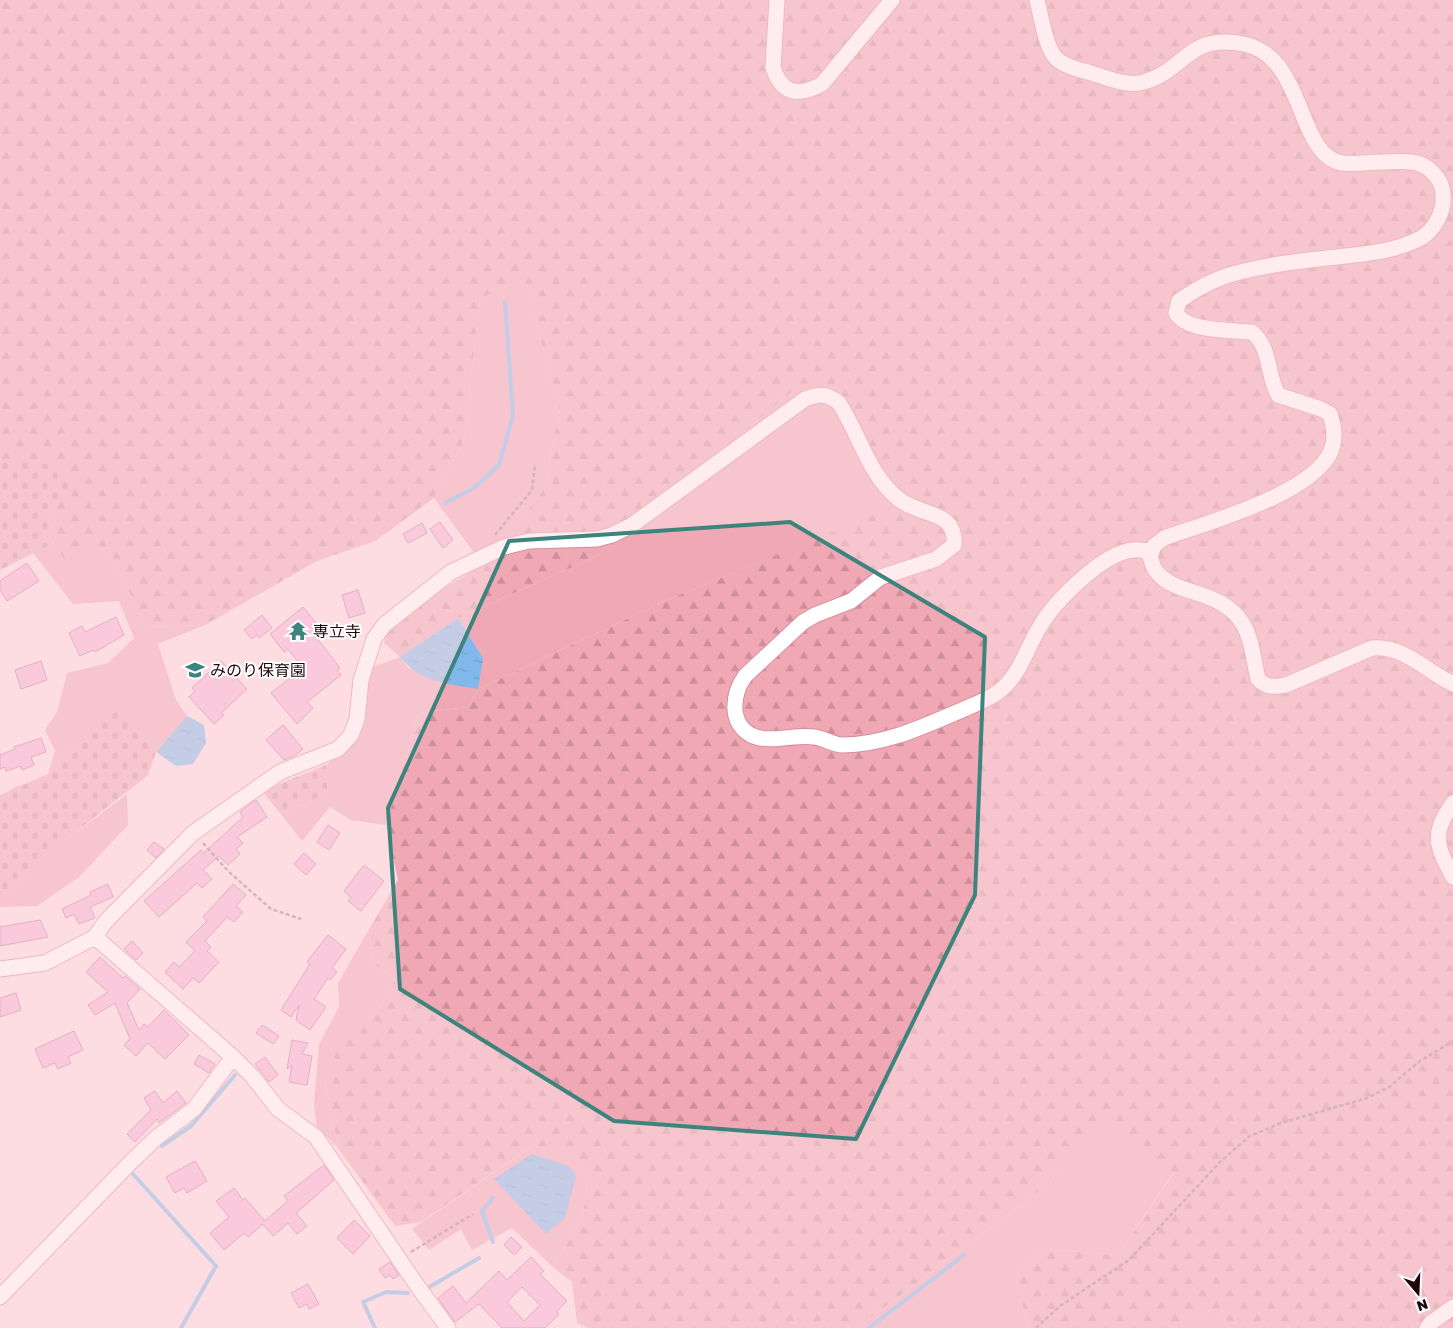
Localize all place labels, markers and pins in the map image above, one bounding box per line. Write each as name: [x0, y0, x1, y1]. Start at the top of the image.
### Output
temple icon: 専立寺: [287, 620, 309, 642]
place label: 専立寺: [313, 621, 361, 641]
school or university icon: みのり保育園: [184, 659, 206, 681]
place label: みのり保育園: [210, 660, 306, 680]

